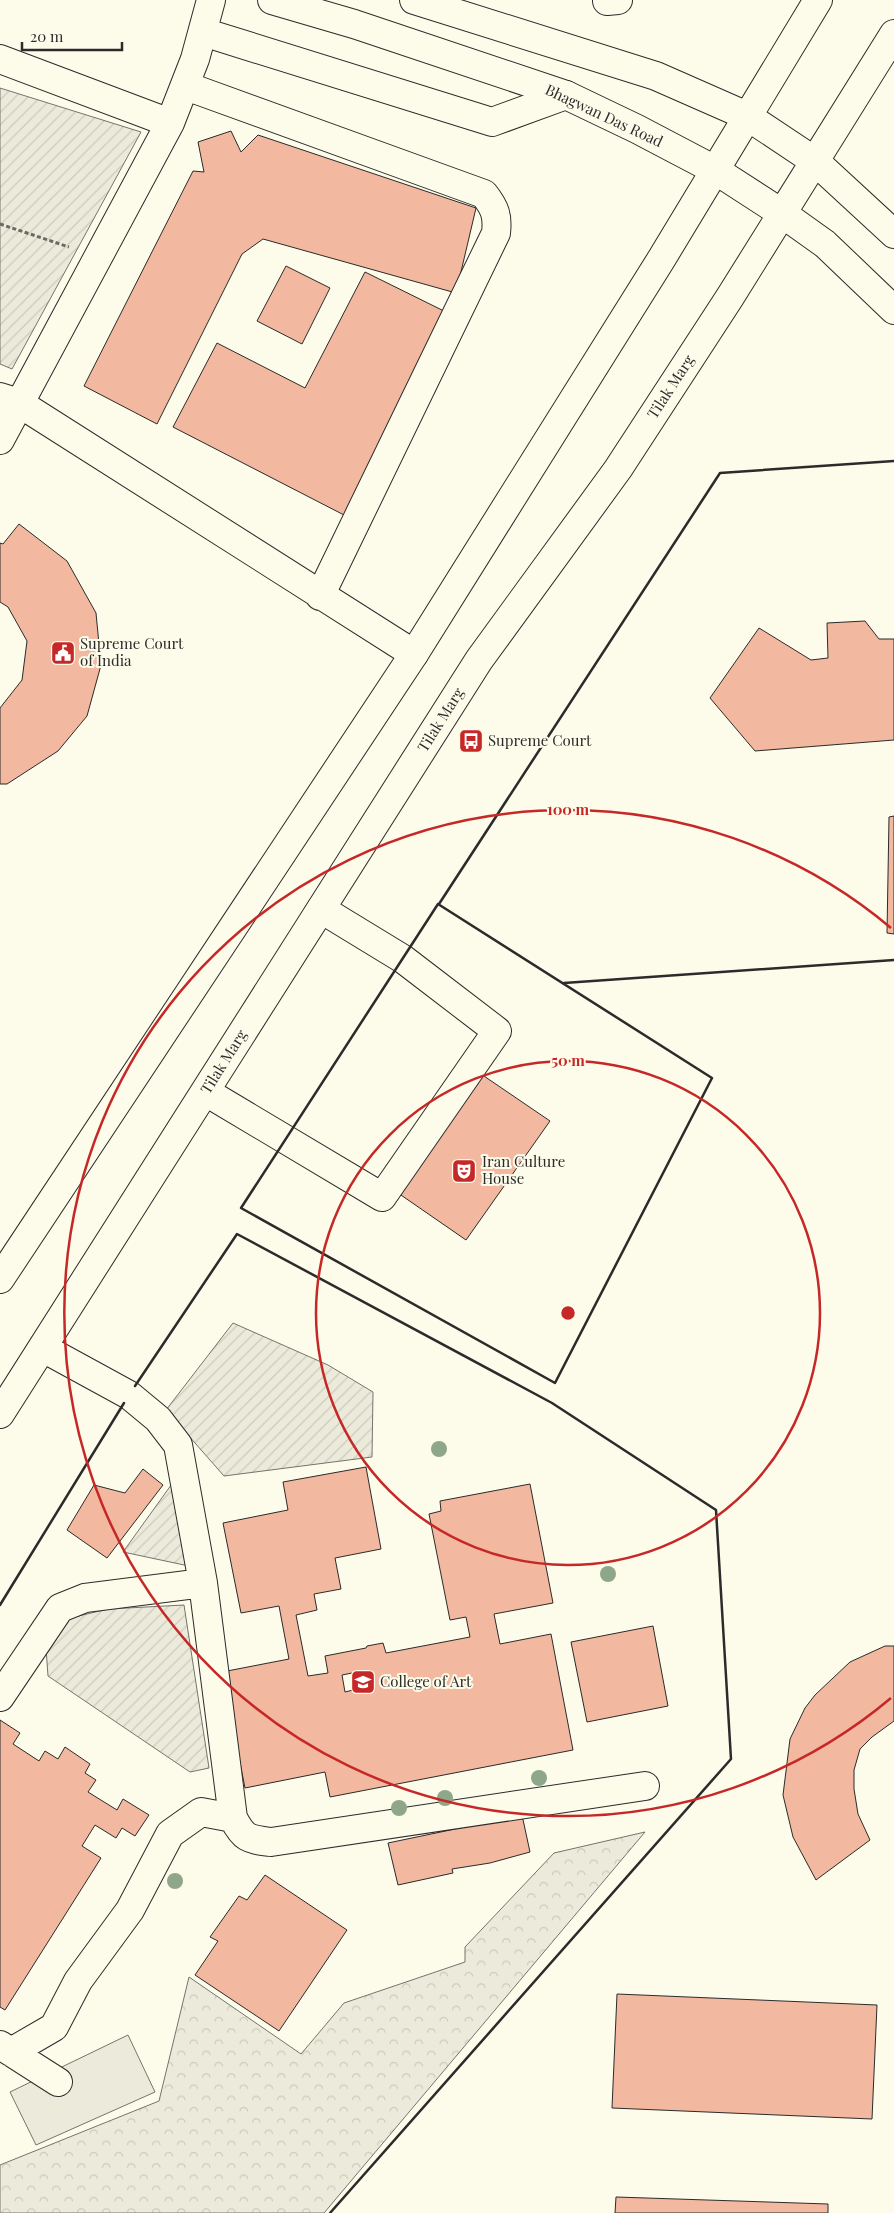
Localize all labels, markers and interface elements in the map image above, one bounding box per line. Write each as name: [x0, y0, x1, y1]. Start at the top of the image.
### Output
scale bar: [22, 20, 122, 52]
text: 20 m: [30, 26, 64, 46]
street label: Bhagwan Das Road: [542, 79, 667, 151]
street label: Tilak Marg: [642, 351, 698, 422]
place label: Supreme Court of India: [80, 633, 184, 670]
public building icon: Supreme Court of India: [50, 640, 76, 666]
street label: Tilak Marg: [413, 683, 468, 755]
bus stop icon: Supreme Court: [458, 728, 484, 754]
place label: Supreme Court: [488, 730, 592, 750]
text: 100 m: [547, 799, 590, 819]
street label: Tilak Marg: [196, 1025, 251, 1097]
text: 50 m: [551, 1050, 585, 1070]
place label: Iran Culture House: [482, 1151, 565, 1188]
theatre icon: Iran Culture House: [451, 1158, 477, 1184]
centre of rings: [559, 1304, 577, 1322]
school or university icon: College of Art: [350, 1669, 376, 1695]
place label: College of Art: [380, 1671, 472, 1691]

